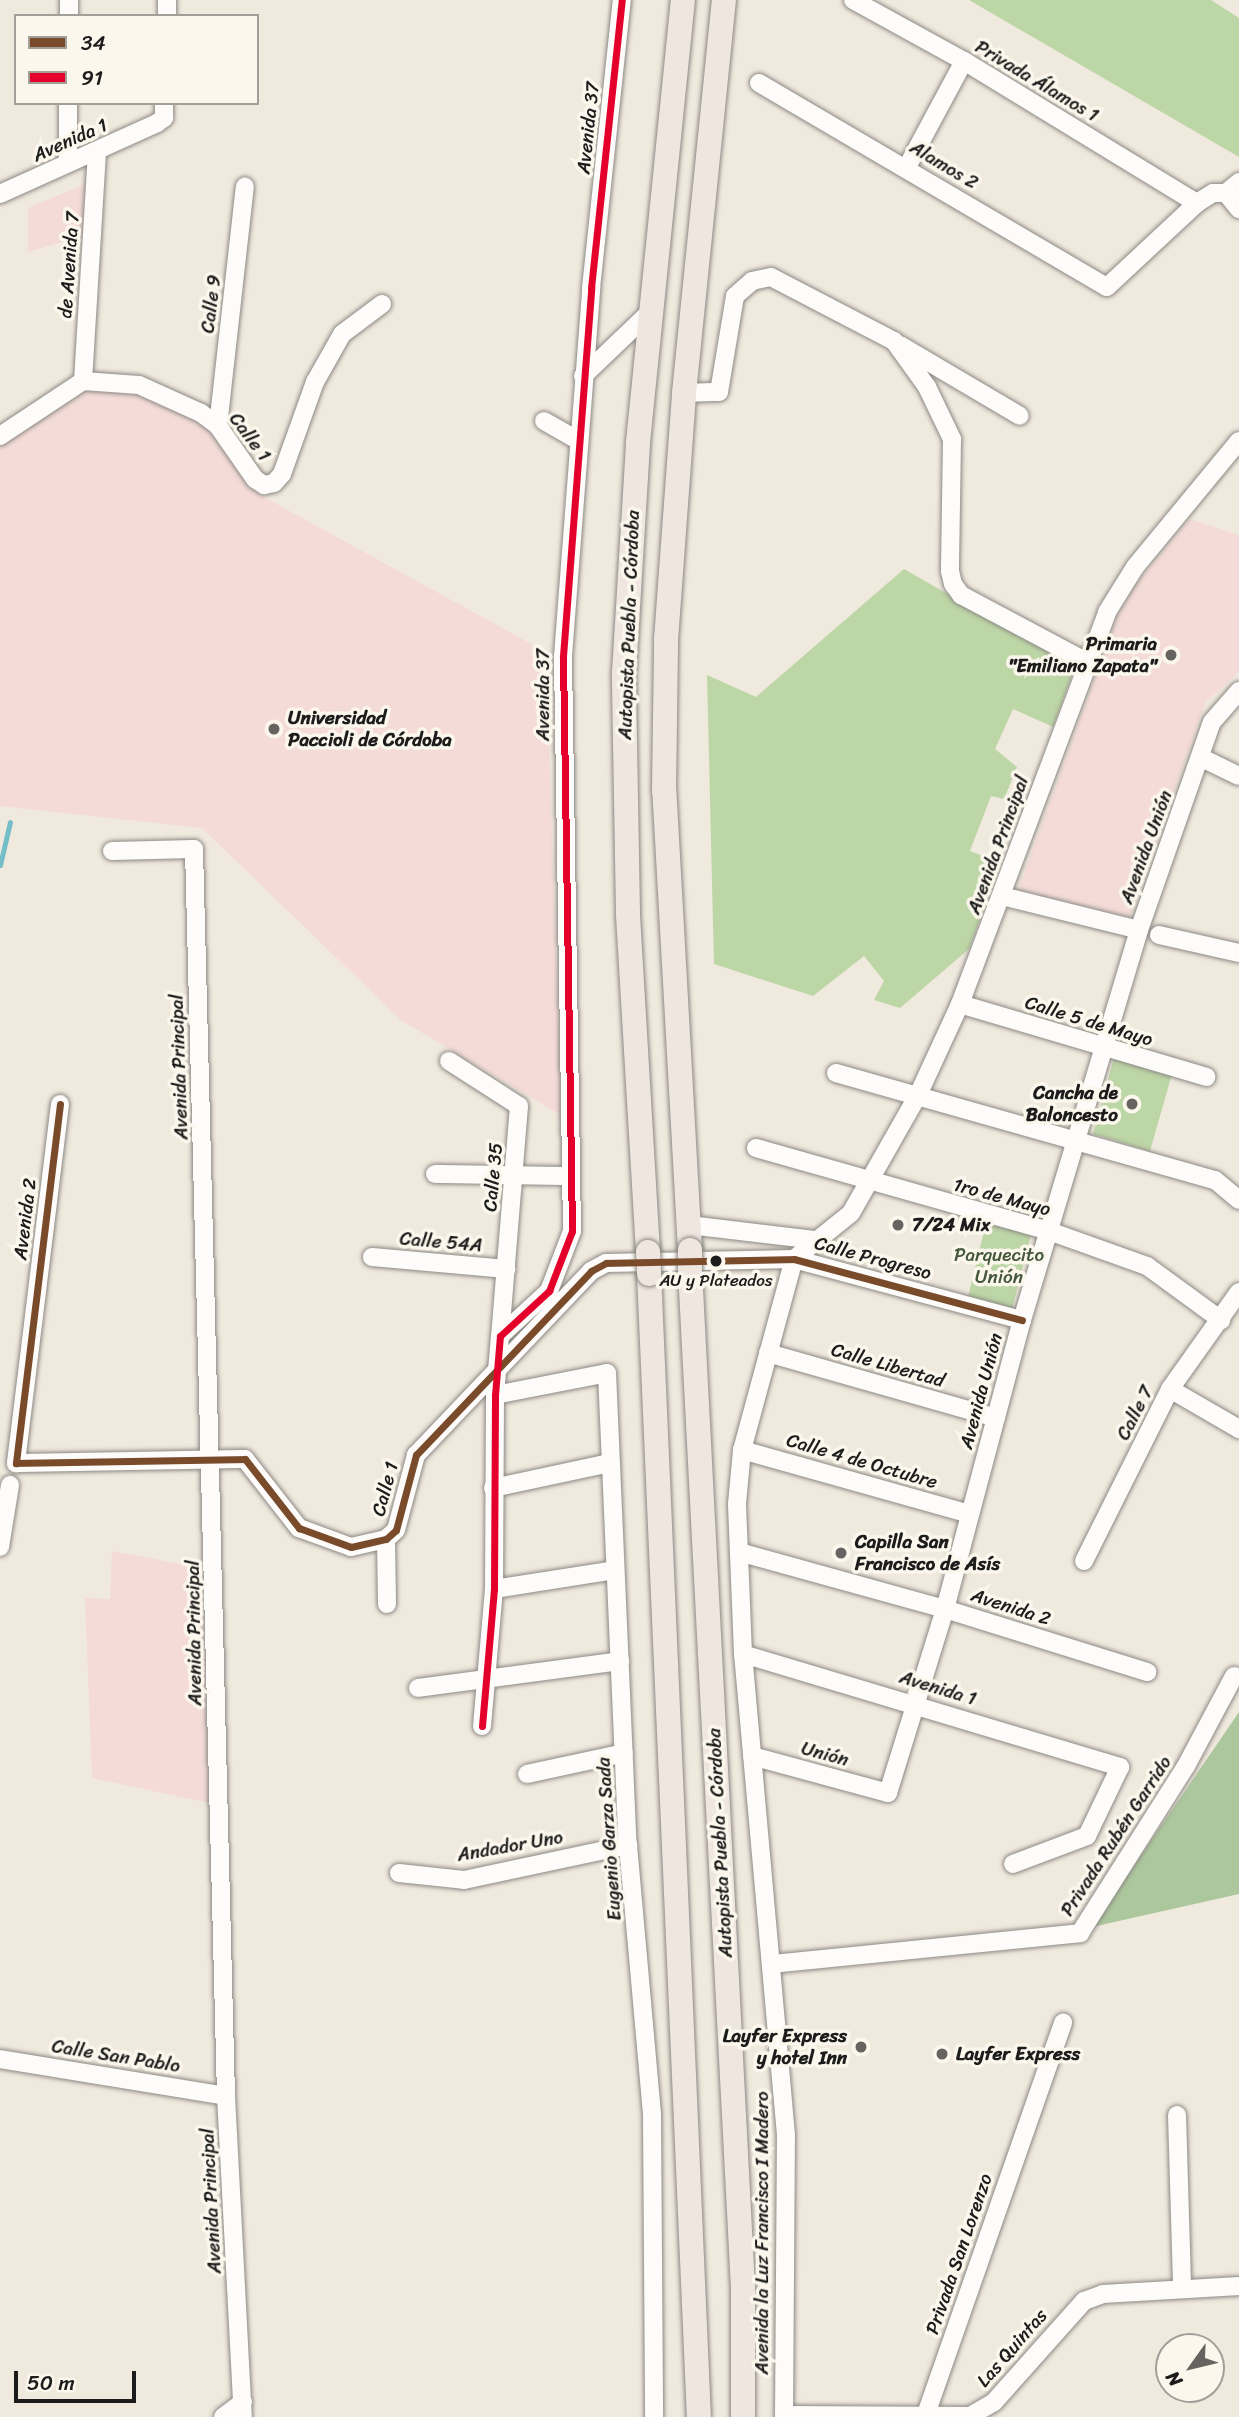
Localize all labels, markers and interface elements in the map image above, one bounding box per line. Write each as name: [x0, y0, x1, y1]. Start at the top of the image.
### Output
legend: [14, 14, 259, 105]
text: 34: [81, 24, 106, 62]
street label: Privada Álamos 1: [971, 35, 1103, 127]
text: 91: [81, 59, 103, 97]
street label: Avenida 37: [572, 81, 604, 175]
street label: Avenida 1: [29, 113, 111, 167]
street label: Alamos 2: [906, 136, 982, 194]
street label: de Avenida 7: [54, 211, 84, 319]
street label: Calle 9: [196, 274, 226, 334]
street label: Calle 1: [224, 408, 276, 466]
street label: Autopista Puebla - Córdoba: [614, 509, 644, 741]
place label: Primaria "Emiliano Zapata": [1009, 633, 1157, 677]
marker: Primaria "Emiliano Zapata": [1163, 647, 1179, 663]
street label: Avenida 37: [532, 649, 554, 741]
place label: Universidad Paccioli de Córdoba: [288, 707, 452, 751]
marker: Universidad Paccioli de Córdoba: [266, 721, 282, 737]
street label: Avenida Principal: [962, 773, 1034, 917]
street label: Avenida Unión: [1115, 787, 1177, 907]
street label: Calle 5 de Mayo: [1022, 991, 1156, 1051]
street label: Avenida Principal: [165, 994, 193, 1140]
place label: Cancha de Baloncesto: [1026, 1082, 1118, 1126]
marker: Cancha de Baloncesto: [1124, 1096, 1140, 1112]
street label: Calle 35: [479, 1142, 507, 1212]
street label: 1ro de Mayo: [951, 1173, 1053, 1221]
street label: Avenida 2: [9, 1177, 41, 1261]
place label: 7/24 Mix: [912, 1214, 991, 1236]
marker: 7/24 Mix: [890, 1217, 906, 1233]
street label: Calle 54A: [399, 1227, 483, 1257]
street label: Calle Progreso: [812, 1231, 934, 1285]
park label: Parquecito Unión: [954, 1244, 1044, 1288]
marker: AU y Plateados: [709, 1254, 723, 1268]
place label: AU y Plateados: [659, 1271, 773, 1291]
street label: Avenida Unión: [955, 1331, 1007, 1451]
street label: Calle Libertad: [829, 1338, 947, 1392]
street label: Calle 7: [1112, 1382, 1158, 1444]
street label: Calle 4 de Octubre: [784, 1428, 940, 1494]
street label: Calle 1: [367, 1459, 403, 1519]
place label: Capilla San Francisco de Asís: [855, 1531, 1000, 1575]
marker: Capilla San Francisco de Asís: [833, 1545, 849, 1561]
street label: Avenida Principal: [181, 1560, 207, 1706]
street label: Avenida 2: [968, 1583, 1054, 1631]
street label: Avenida 1: [897, 1666, 979, 1710]
street label: Autopista Puebla - Córdoba: [703, 1727, 737, 1959]
street label: Unión: [799, 1737, 851, 1771]
street label: Privada Rubén Garrido: [1056, 1752, 1176, 1920]
street label: Eugenio Garza Sada: [592, 1756, 626, 1922]
street label: Andador Uno: [455, 1825, 565, 1867]
place label: Layfer Express y hotel Inn: [723, 2025, 847, 2069]
street label: Calle San Pablo: [50, 2035, 182, 2077]
marker: Layfer Express y hotel Inn: [853, 2039, 869, 2055]
place label: Layfer Express: [956, 2043, 1080, 2065]
marker: Layfer Express: [934, 2046, 950, 2062]
street label: Avenida la Luz Francisco I Madero: [751, 2091, 773, 2375]
street label: Avenida Principal: [196, 2128, 226, 2274]
street label: Privada San Lorenzo: [921, 2171, 997, 2337]
street label: Las Quintas: [972, 2304, 1052, 2392]
north arrow: [1155, 2333, 1225, 2403]
scale bar: [18, 2358, 140, 2402]
text: 50 m: [27, 2364, 75, 2402]
text: N: [1156, 2364, 1191, 2394]

